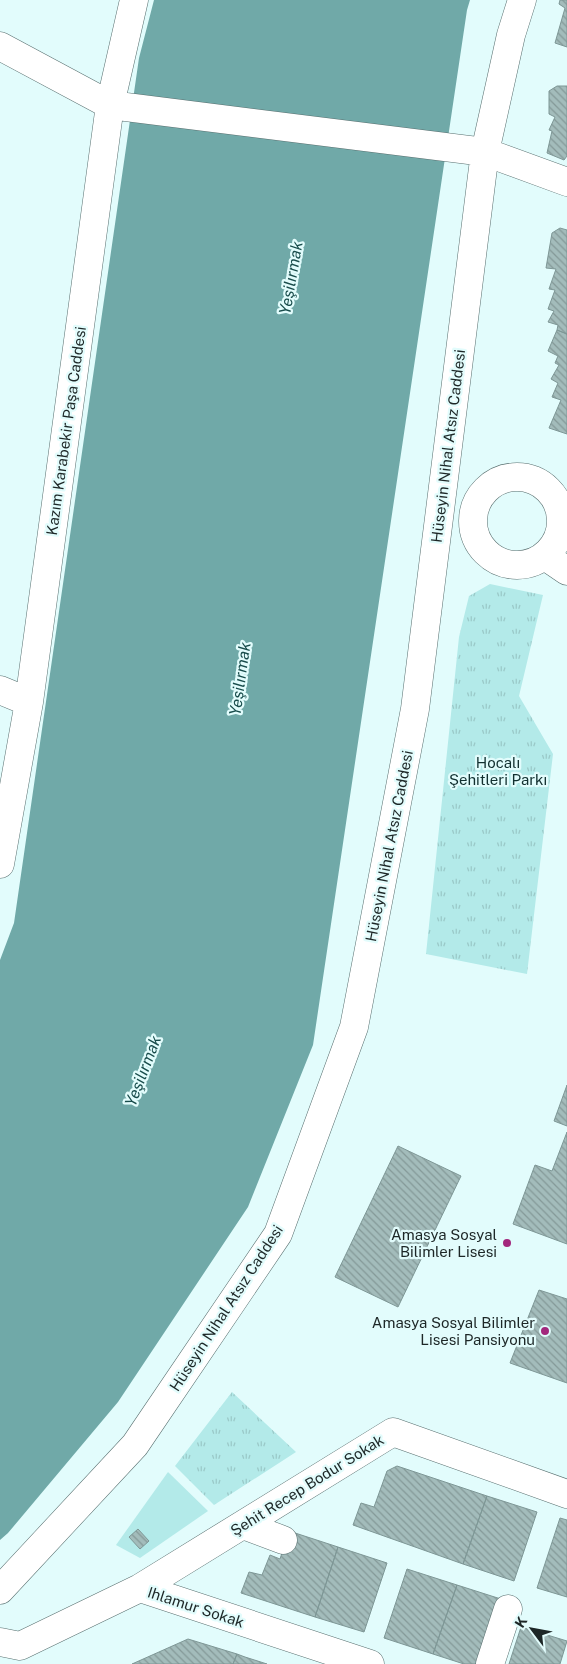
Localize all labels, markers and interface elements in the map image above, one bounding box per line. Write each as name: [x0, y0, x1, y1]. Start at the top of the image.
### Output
water label: Yeşilırmak: [275, 240, 307, 316]
street label: Kazım Karabekir Paşa Caddesi: [43, 325, 89, 537]
street label: Hüseyin Nihal Atsız Caddesi: [428, 348, 468, 544]
water label: Yeşilırmak: [225, 641, 255, 717]
street label: Hüseyin Nihal Atsız Caddesi: [362, 749, 416, 943]
park label: Hocalı Şehitleri Parkı: [449, 754, 547, 788]
water label: Yeşilırmak: [121, 1033, 165, 1109]
street label: Hüseyin Nihal Atsız Caddesi: [166, 1222, 286, 1394]
place label: Amasya Sosyal Bilimler Lisesi: [391, 1226, 497, 1260]
marker: Amasya Sosyal Bilimler Lisesi: [501, 1237, 513, 1249]
place label: Amasya Sosyal Bilimler Lisesi Pansiyonu: [372, 1314, 535, 1348]
marker: Amasya Sosyal Bilimler Lisesi Pansiyonu: [539, 1325, 551, 1337]
street label: Şehit Recep Bodur Sokak: [227, 1431, 387, 1539]
street label: Ihlamur Sokak: [146, 1583, 246, 1631]
north arrow: [507, 1604, 557, 1654]
text: K: [512, 1614, 530, 1631]

